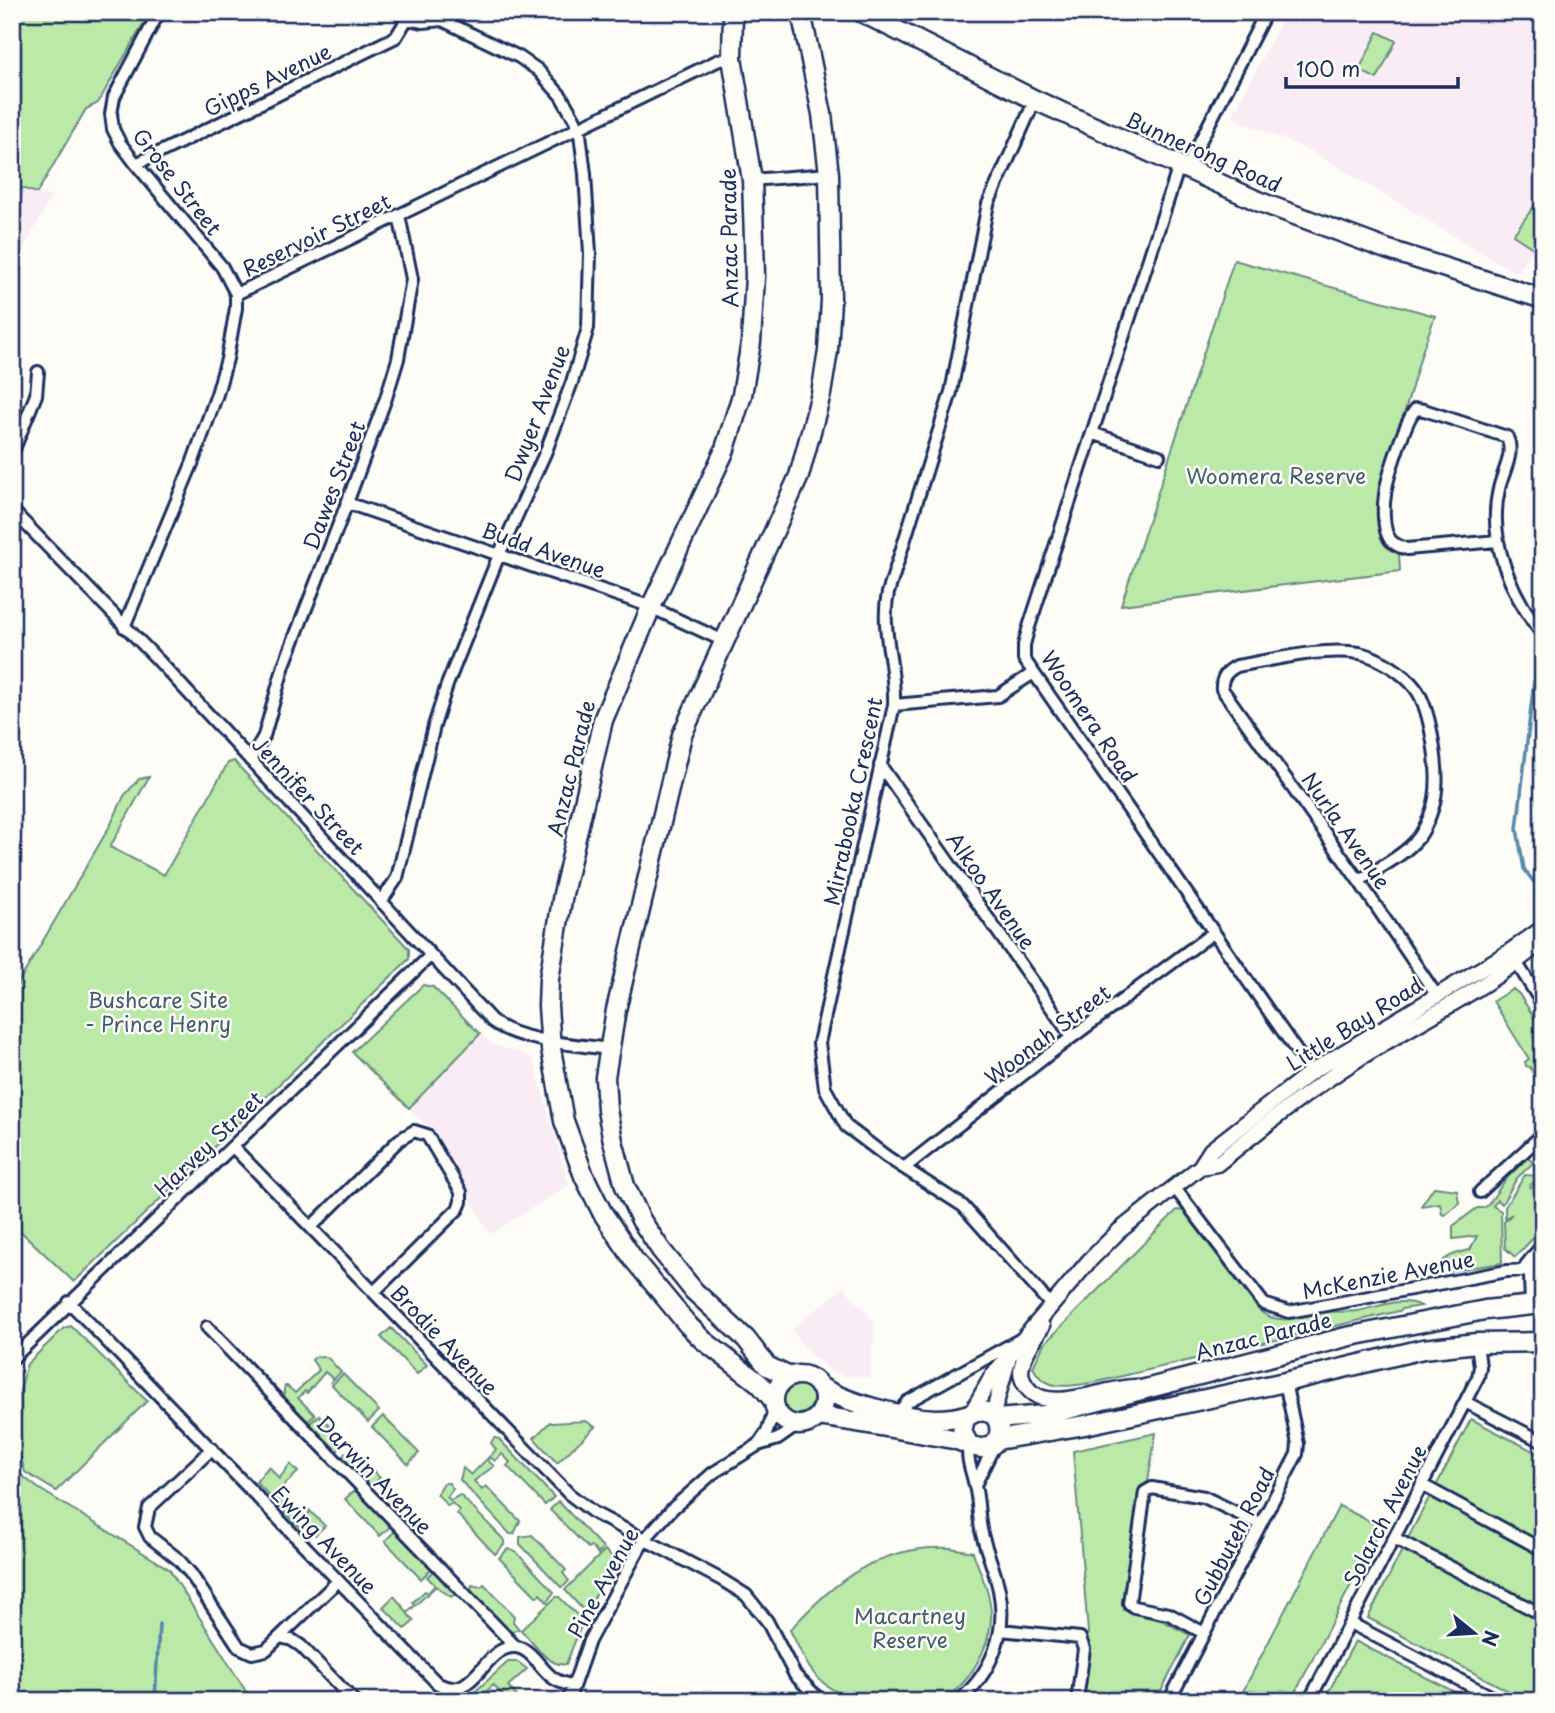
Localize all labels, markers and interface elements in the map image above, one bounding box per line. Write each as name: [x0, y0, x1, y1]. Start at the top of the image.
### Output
street label: Gipps Avenue: [198, 34, 336, 124]
scale bar: [1286, 46, 1457, 90]
text: 100 m: [1296, 52, 1360, 84]
street label: Bunnerong Road: [1121, 102, 1287, 200]
street label: Grose Street: [126, 121, 230, 241]
street label: Anzac Parade: [711, 168, 745, 308]
street label: Reservoir Street: [236, 184, 396, 284]
street label: Dwyer Avenue: [495, 340, 577, 486]
street label: Dawes Street: [294, 416, 372, 554]
park label: Woomera Reserve: [1186, 459, 1366, 491]
street label: Budd Avenue: [478, 513, 610, 585]
street label: Woomera Road: [1034, 644, 1146, 788]
street label: Mirrabooka Crescent: [814, 694, 890, 908]
street label: Anzac Parade: [538, 697, 602, 839]
street label: Jennifer Street: [245, 728, 373, 862]
street label: Nurla Avenue: [1295, 765, 1399, 895]
street label: Alkoo Avenue: [940, 825, 1044, 955]
street label: Little Bay Road: [1280, 968, 1428, 1078]
street label: Woonah Street: [977, 976, 1117, 1092]
park label: Bushcare Site - Prince Henry: [85, 983, 231, 1039]
street label: Harvey Street: [146, 1082, 270, 1204]
street label: McKenzie Avenue: [1299, 1242, 1477, 1306]
street label: Brodie Avenue: [384, 1277, 506, 1401]
street label: Anzac Parade: [1192, 1303, 1334, 1367]
street label: Darwin Avenue: [310, 1407, 440, 1541]
street label: Solarch Avenue: [1335, 1439, 1433, 1591]
street label: Gubbuteh Road: [1184, 1461, 1282, 1611]
street label: Ewing Avenue: [265, 1477, 385, 1601]
street label: Pine Avenue: [558, 1521, 646, 1643]
north arrow: [1440, 1598, 1510, 1668]
park label: Macartney Reserve: [854, 1599, 966, 1655]
text: N: [1475, 1627, 1507, 1650]

